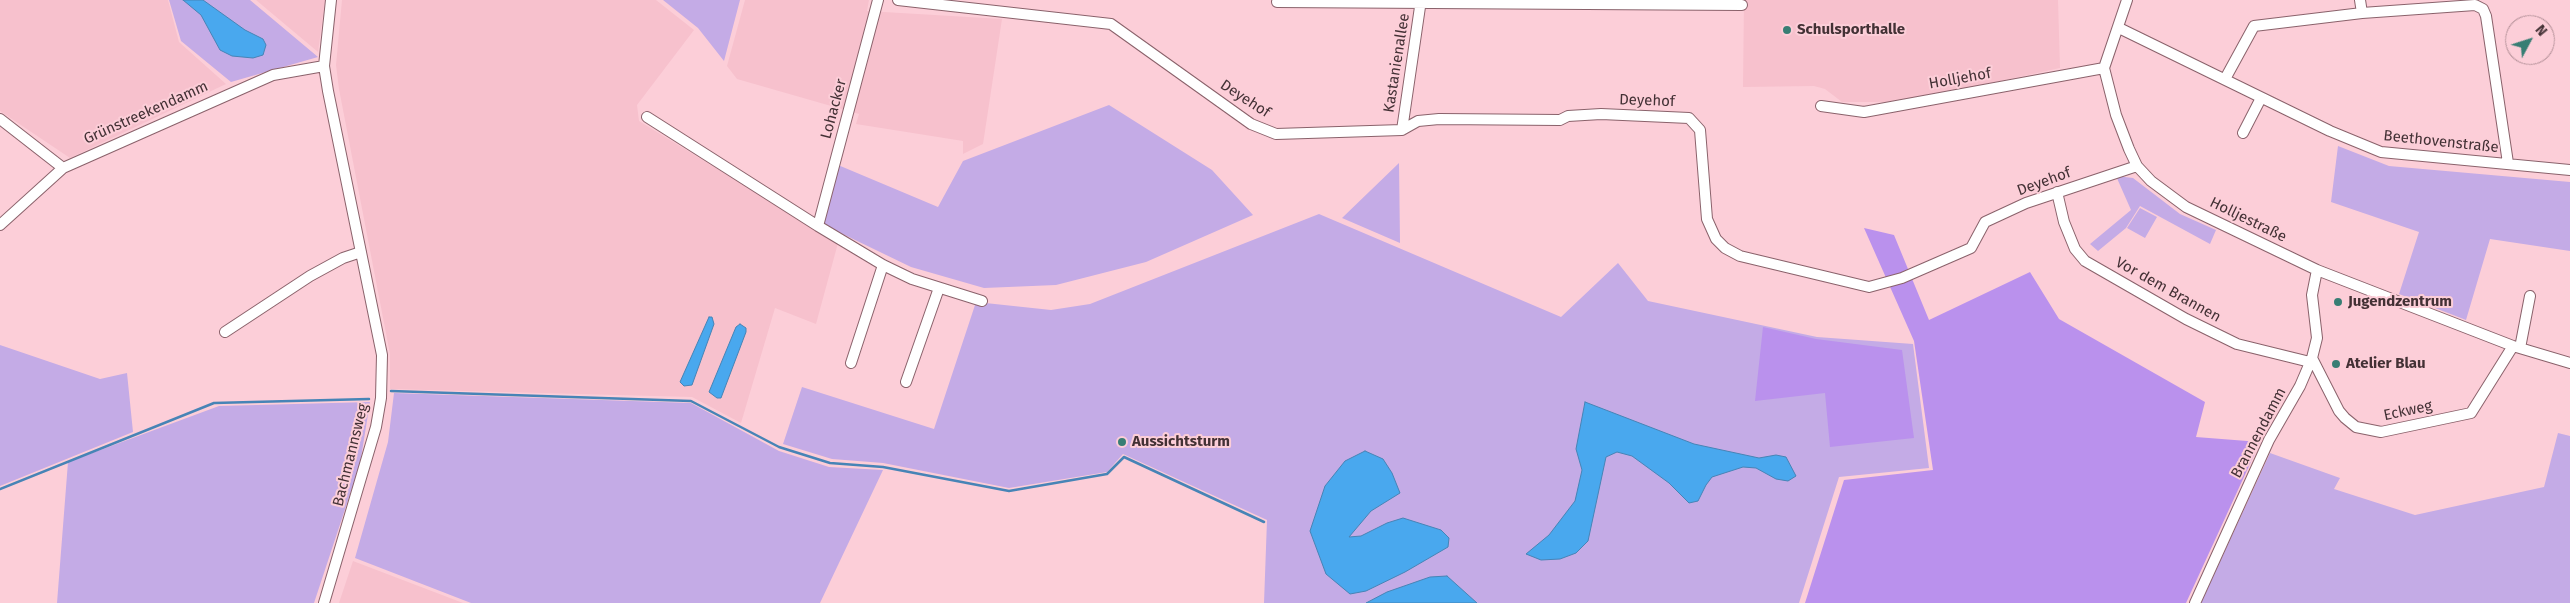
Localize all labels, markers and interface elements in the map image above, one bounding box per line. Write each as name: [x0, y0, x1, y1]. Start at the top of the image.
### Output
street label: Kastanienallee: [1380, 12, 1414, 114]
north arrow: [2505, 15, 2555, 65]
place label: Schulsporthalle: [1797, 21, 1905, 39]
text: N: [2532, 22, 2551, 40]
marker: Schulsporthalle: [1781, 24, 1793, 36]
street label: Holljehof: [1928, 65, 1992, 93]
street label: Deyehof: [1217, 76, 1273, 122]
street label: Grünstreekendamm: [81, 77, 211, 149]
street label: Lohacker: [817, 77, 851, 141]
street label: Deyehof: [1619, 91, 1675, 111]
street label: Beethovenstraße: [2383, 127, 2499, 157]
street label: Deyehof: [2015, 164, 2073, 200]
street label: Holljestraße: [2207, 194, 2289, 246]
street label: Vor dem Brannen: [2112, 254, 2224, 326]
place label: Jugendzentrum: [2348, 293, 2452, 311]
marker: Jugendzentrum: [2332, 296, 2344, 308]
place label: Atelier Blau: [2346, 355, 2426, 373]
marker: Atelier Blau: [2330, 358, 2342, 370]
street label: Brannendamm: [2228, 385, 2290, 481]
street label: Eckweg: [2382, 397, 2434, 425]
street label: Bachmannsweg: [330, 402, 372, 508]
place label: Aussichtsturm: [1132, 433, 1230, 451]
marker: Aussichtsturm: [1116, 436, 1128, 448]

